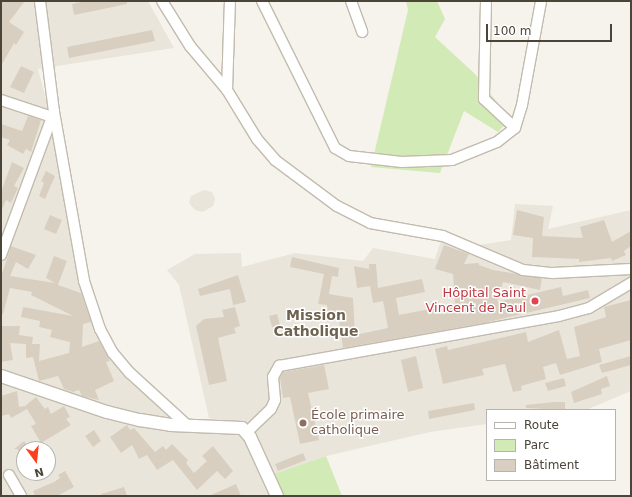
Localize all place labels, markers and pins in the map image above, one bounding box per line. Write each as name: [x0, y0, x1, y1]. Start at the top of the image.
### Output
place label: Hôpital Saint Vincent de Paul: [425, 286, 526, 317]
marker: Hôpital Saint Vincent de Paul: [529, 295, 541, 307]
place label: École primaire catholique: [311, 408, 405, 439]
marker: École primaire catholique: [298, 418, 308, 428]

